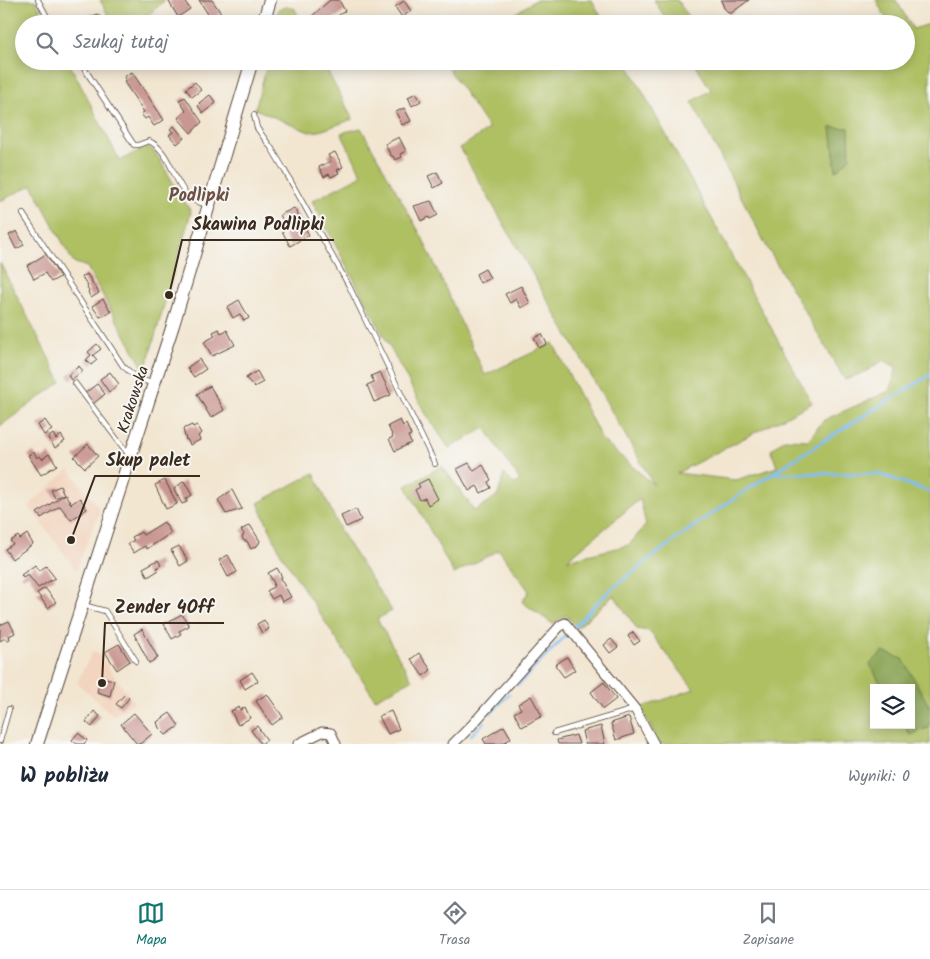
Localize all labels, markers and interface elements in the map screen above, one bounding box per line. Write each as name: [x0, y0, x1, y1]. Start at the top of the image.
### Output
search box: [15, 15, 915, 70]
text: Szukaj tutaj: [73, 28, 168, 58]
icon: search: [33, 29, 61, 57]
district label: Podlipki: [169, 182, 230, 211]
callout: Skawina Podlipki: [182, 207, 334, 240]
text: Skawina Podlipki: [192, 211, 324, 240]
street label: Krakowska: [111, 362, 156, 436]
callout: Skup palet: [95, 443, 200, 476]
text: Skup palet: [106, 447, 191, 476]
callout: Zender 4Off: [105, 590, 224, 623]
text: Zender 4Off: [115, 594, 216, 623]
map controls: [870, 684, 915, 729]
button: layers: [870, 684, 915, 729]
text: W pobliżu: [20, 760, 108, 793]
text: Wyniki: 0: [848, 764, 910, 789]
tab: Mapa: [136, 899, 167, 951]
tab: Trasa: [439, 899, 470, 951]
tab: Zapisane: [742, 899, 794, 951]

